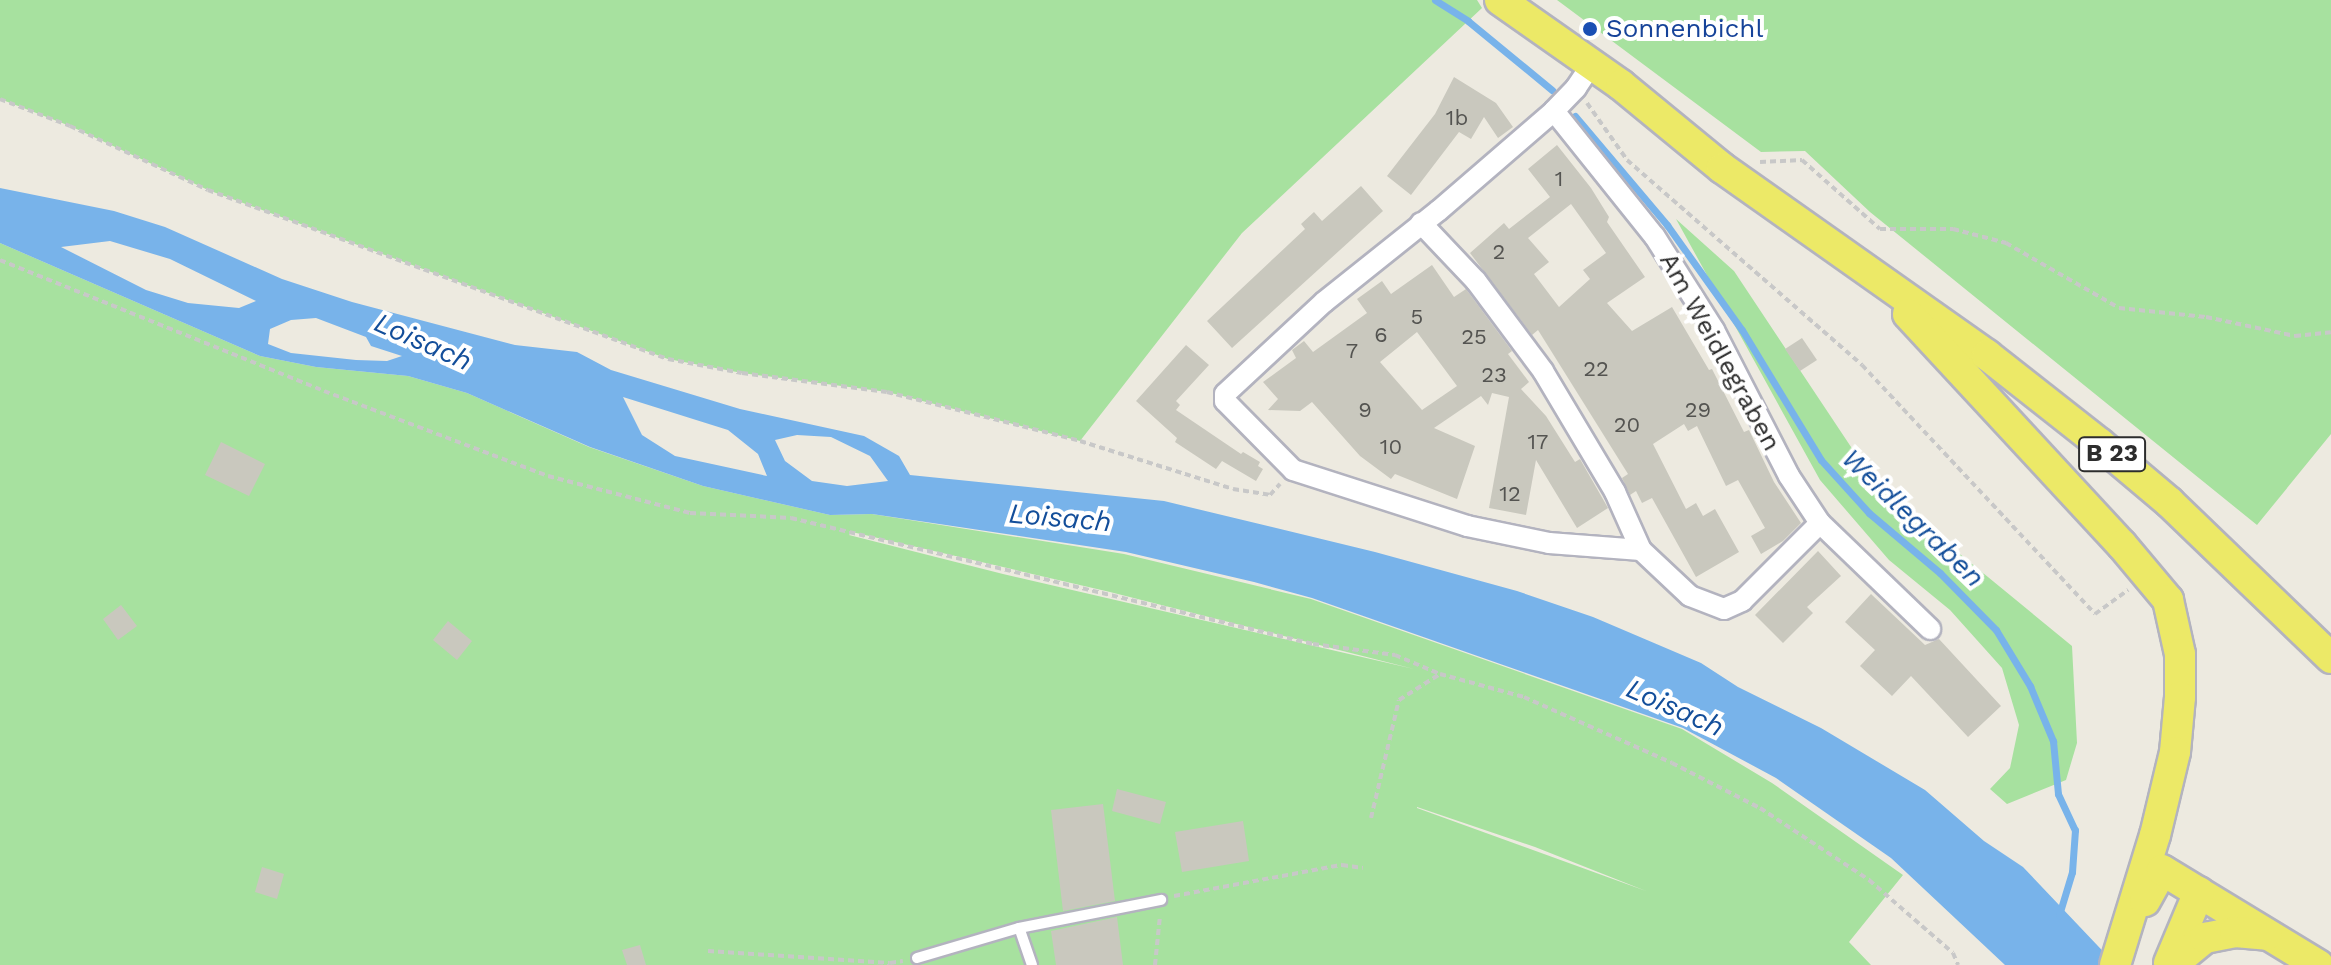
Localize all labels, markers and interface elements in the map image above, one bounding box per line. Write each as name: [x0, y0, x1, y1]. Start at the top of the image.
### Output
place label: Sonnenbichl: [1606, 13, 1763, 45]
marker: Sonnenbichl: [1581, 20, 1599, 38]
house number: 1b: [1446, 105, 1468, 131]
house number: 1: [1555, 166, 1563, 192]
house number: 2: [1493, 239, 1505, 265]
street label: Am Weidlegraben: [1652, 247, 1788, 457]
house number: 5: [1411, 304, 1423, 330]
water label: Loisach: [369, 306, 477, 378]
house number: 6: [1374, 322, 1388, 348]
house number: 25: [1461, 324, 1487, 350]
house number: 7: [1346, 338, 1358, 364]
house number: 22: [1583, 356, 1609, 382]
house number: 23: [1481, 362, 1507, 388]
house number: 9: [1358, 397, 1372, 423]
house number: 29: [1685, 397, 1711, 423]
house number: 20: [1614, 412, 1640, 438]
house number: 17: [1528, 429, 1548, 455]
house number: 10: [1380, 434, 1402, 460]
road number: B 23: [2078, 434, 2146, 474]
water label: Weidlegraben: [1835, 442, 1991, 594]
house number: 12: [1499, 481, 1521, 507]
water label: Loisach: [1007, 497, 1113, 539]
water label: Loisach: [1621, 672, 1729, 744]

